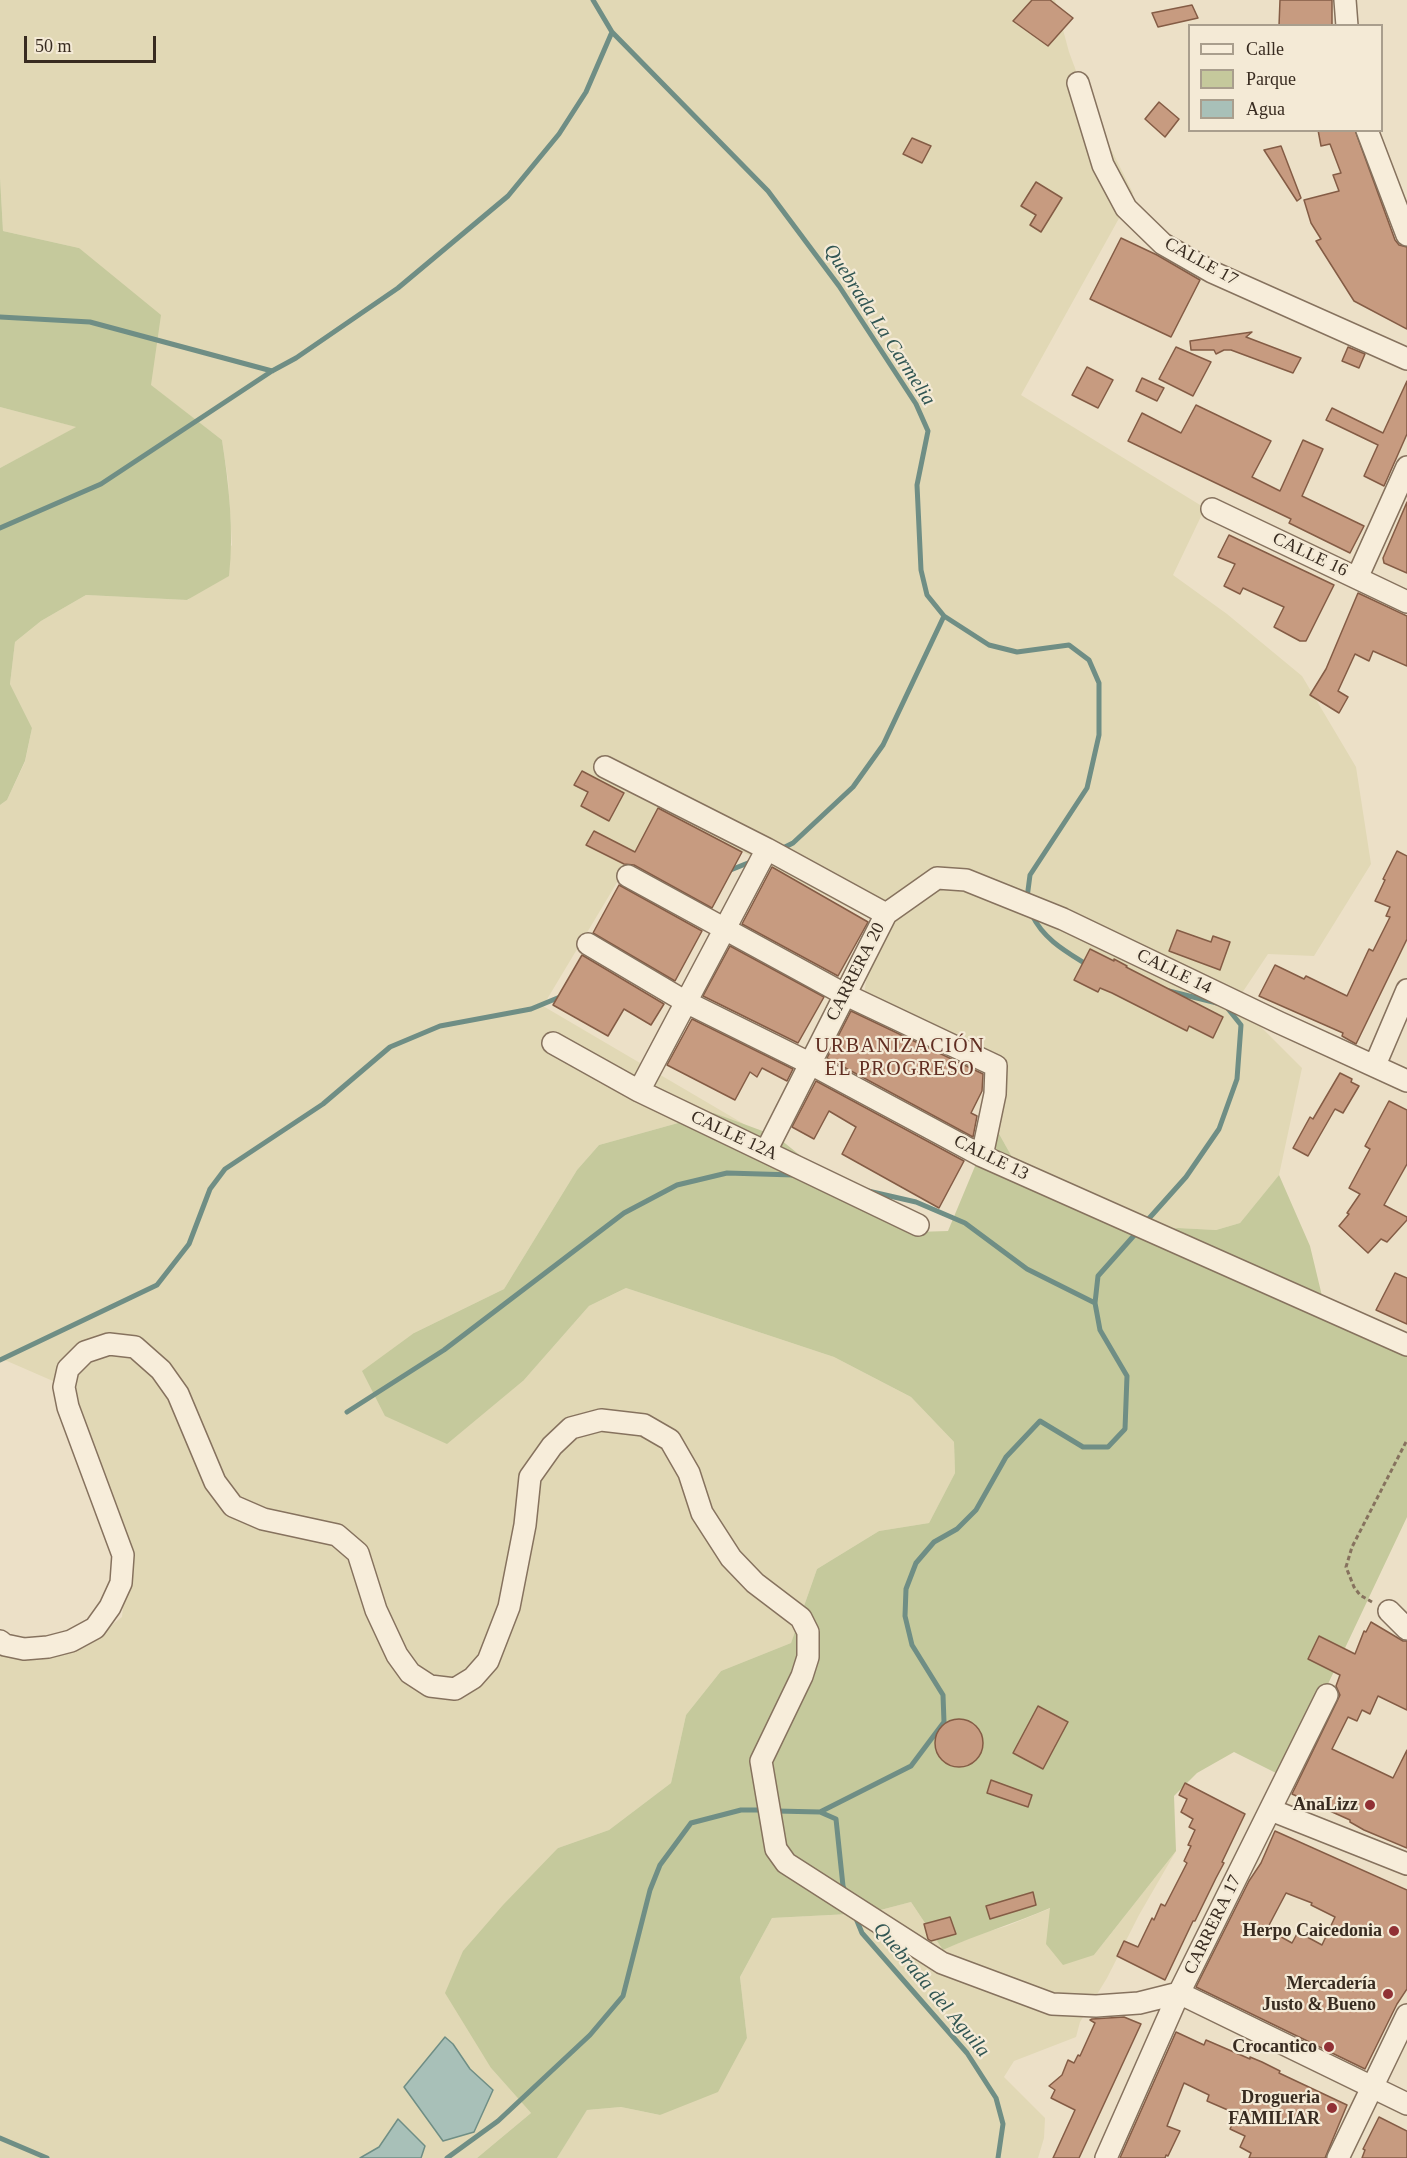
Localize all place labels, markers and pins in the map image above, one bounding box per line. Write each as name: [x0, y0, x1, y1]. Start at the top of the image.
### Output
place label: AnaLizz: [1293, 1794, 1358, 1816]
marker: AnaLizz: [1363, 1798, 1377, 1812]
place label: Herpo Caicedonia: [1243, 1920, 1382, 1942]
marker: Herpo Caicedonia: [1387, 1924, 1401, 1938]
place label: Mercadería Justo & Bueno: [1262, 1973, 1376, 2016]
marker: Mercadería Justo & Bueno: [1381, 1987, 1395, 2001]
place label: Crocantico: [1232, 2036, 1317, 2058]
marker: Crocantico: [1322, 2040, 1336, 2054]
place label: Drogueria FAMILIAR: [1228, 2087, 1320, 2130]
marker: Drogueria FAMILIAR: [1325, 2101, 1339, 2115]

